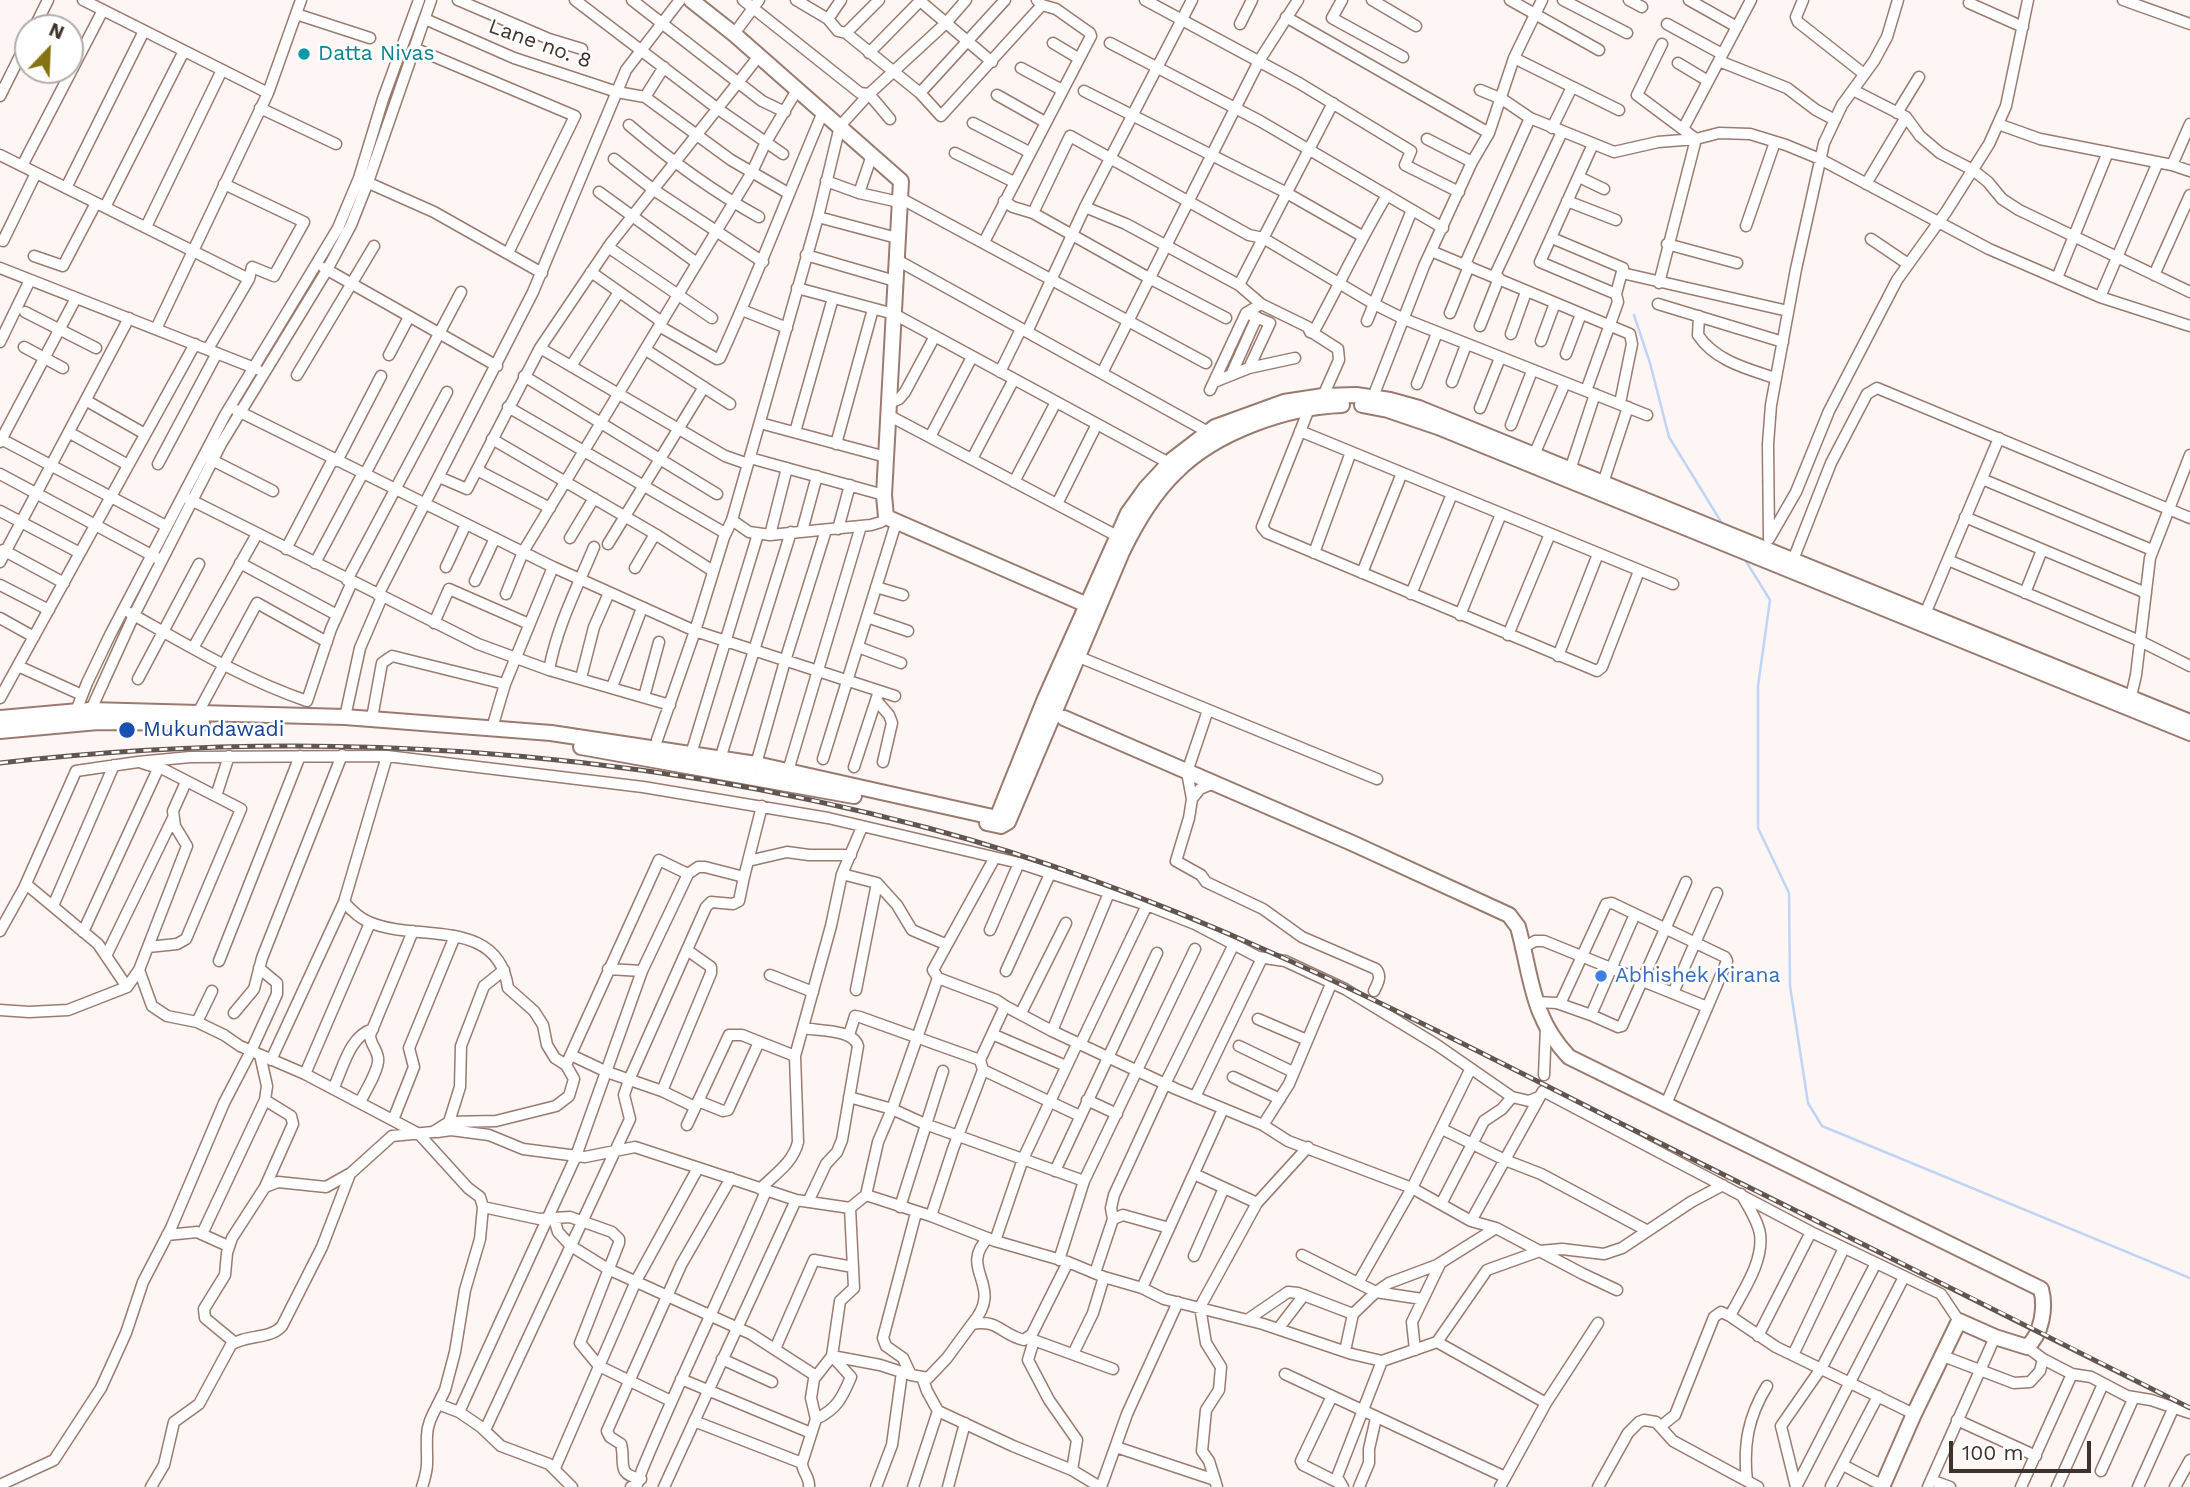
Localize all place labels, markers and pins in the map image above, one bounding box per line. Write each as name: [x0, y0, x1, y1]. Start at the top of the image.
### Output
place label: Datta Nivas: [318, 41, 435, 67]
marker: Datta Nivas: [296, 46, 312, 62]
place label: Mukundawadi: [143, 717, 284, 743]
marker: Mukundawadi: [117, 720, 137, 740]
place label: Abhishek Kirana: [1615, 963, 1780, 989]
marker: Abhishek Kirana: [1593, 968, 1609, 984]

